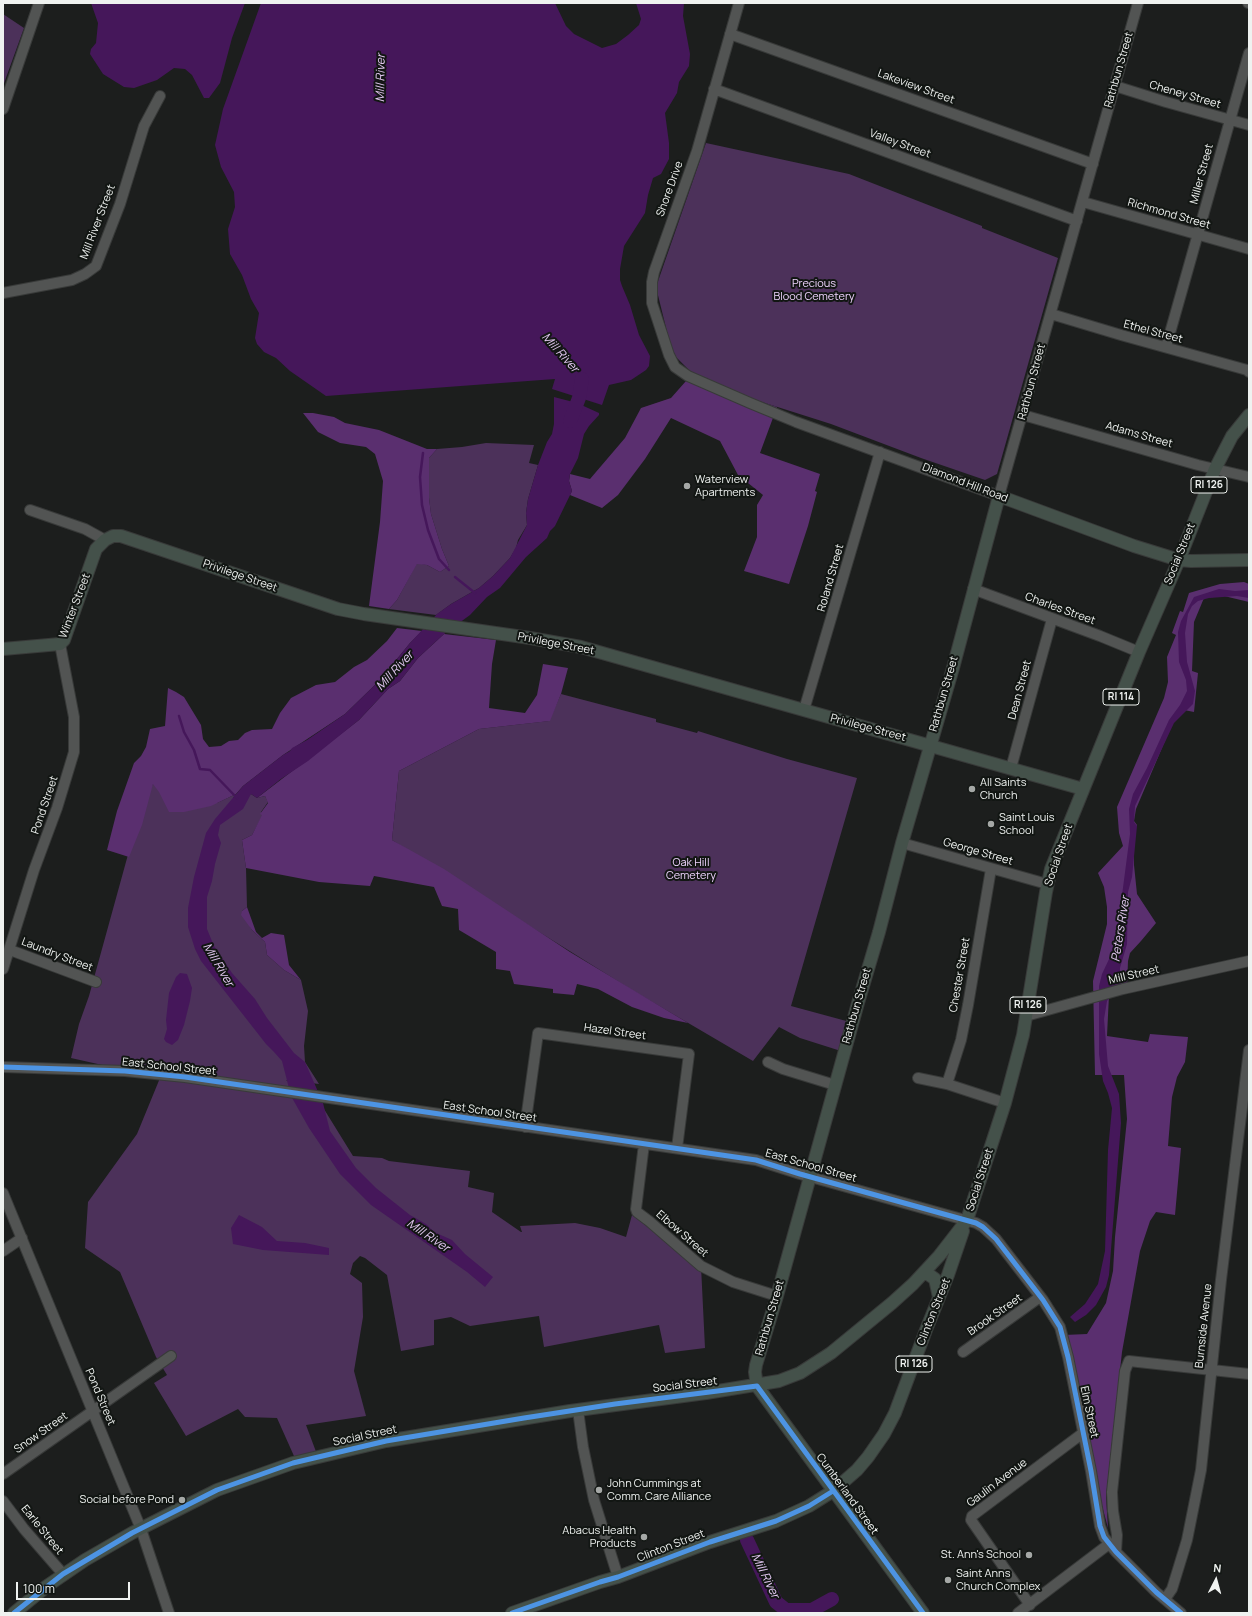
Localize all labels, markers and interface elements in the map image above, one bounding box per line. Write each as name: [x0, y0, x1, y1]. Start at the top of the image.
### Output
street label: Rathbun Street: [1102, 31, 1136, 109]
water label: Mill River: [373, 54, 389, 102]
street label: Lakeview Street: [876, 67, 956, 107]
street label: Cheney Street: [1148, 78, 1222, 112]
street label: Valley Street: [868, 127, 932, 161]
street label: Miller Street: [1188, 142, 1216, 206]
street label: Shore Drive: [654, 159, 686, 219]
street label: Mill River Street: [78, 183, 118, 261]
street label: Richmond Street: [1126, 196, 1212, 232]
park label: Precious Blood Cemetery: [773, 277, 855, 303]
street label: Ethel Street: [1122, 318, 1184, 346]
water label: Mill River: [538, 330, 582, 376]
street label: Rathbun Street: [1016, 343, 1048, 421]
street label: Adams Street: [1104, 419, 1174, 451]
street label: Diamond Hill Road: [920, 461, 1010, 505]
place label: Waterview Apartments: [695, 473, 755, 499]
road number: RI 126: [1191, 477, 1227, 493]
marker: Waterview Apartments: [682, 481, 692, 491]
street label: Social Street: [1162, 521, 1198, 587]
street label: Roland Street: [815, 543, 847, 613]
street label: Privilege Street: [201, 557, 279, 595]
street label: Winter Street: [57, 572, 93, 640]
street label: Charles Street: [1023, 590, 1097, 628]
street label: Privilege Street: [517, 630, 595, 658]
water label: Mill River: [373, 648, 417, 694]
street label: Rathbun Street: [927, 655, 961, 733]
street label: Dean Street: [1006, 659, 1034, 721]
road number: RI 114: [1103, 689, 1139, 705]
street label: Privilege Street: [829, 712, 907, 744]
street label: Pond Street: [29, 774, 61, 836]
place label: All Saints Church: [980, 776, 1026, 802]
marker: All Saints Church: [967, 784, 977, 794]
place label: Saint Louis School: [999, 811, 1055, 837]
marker: Saint Louis School: [986, 819, 996, 829]
street label: Social Street: [1042, 822, 1076, 888]
street label: George Street: [942, 836, 1014, 868]
park label: Oak Hill Cemetery: [666, 856, 716, 882]
water label: Peters River: [1109, 895, 1133, 963]
street label: Laundry Street: [19, 935, 95, 975]
street label: Chester Street: [947, 937, 973, 1013]
water label: Mill River: [199, 941, 237, 989]
street label: Mill Street: [1107, 963, 1161, 987]
street label: Rathbun Street: [840, 967, 874, 1045]
road number: RI 126: [1010, 997, 1046, 1013]
street label: Hazel Street: [583, 1021, 647, 1043]
street label: East School Street: [121, 1056, 217, 1078]
street label: East School Street: [442, 1099, 538, 1125]
street label: East School Street: [764, 1147, 858, 1185]
street label: Social Street: [964, 1147, 996, 1213]
street label: Elbow Street: [653, 1208, 711, 1260]
water label: Mill River: [404, 1216, 452, 1256]
street label: Clinton Street: [915, 1276, 953, 1348]
street label: Rathbun Street: [753, 1279, 787, 1357]
street label: Burnside Avenue: [1193, 1283, 1215, 1369]
street label: Brook Street: [965, 1291, 1025, 1339]
road number: RI 126: [896, 1356, 932, 1372]
street label: Pond Street: [82, 1367, 118, 1427]
street label: Social Street: [652, 1374, 718, 1396]
street label: Elm Street: [1077, 1385, 1101, 1439]
street label: Snow Street: [12, 1410, 70, 1456]
street label: Social Street: [332, 1423, 398, 1449]
street label: Cumberland Street: [813, 1451, 881, 1537]
street label: Gaulin Avenue: [964, 1456, 1030, 1510]
place label: John Cummings at Comm. Care Alliance: [607, 1477, 711, 1503]
marker: John Cummings at Comm. Care Alliance: [594, 1485, 604, 1495]
place label: Social before Pond: [80, 1493, 174, 1507]
marker: Social before Pond: [177, 1495, 187, 1505]
street label: Earle Street: [18, 1503, 66, 1557]
place label: Abacus Health Products: [562, 1524, 636, 1550]
street label: Clinton Street: [635, 1527, 707, 1565]
marker: Abacus Health Products: [639, 1532, 649, 1542]
place label: St. Ann's School: [941, 1548, 1021, 1562]
marker: St. Ann's School: [1024, 1550, 1034, 1560]
water label: Mill River: [748, 1551, 782, 1601]
north arrow: [1196, 1560, 1236, 1600]
text: N: [1213, 1560, 1222, 1575]
place label: Saint Anns Church Complex: [956, 1567, 1040, 1593]
scale bar: [18, 1574, 132, 1600]
marker: Saint Anns Church Complex: [943, 1575, 953, 1585]
text: 100 m: [23, 1580, 55, 1597]

